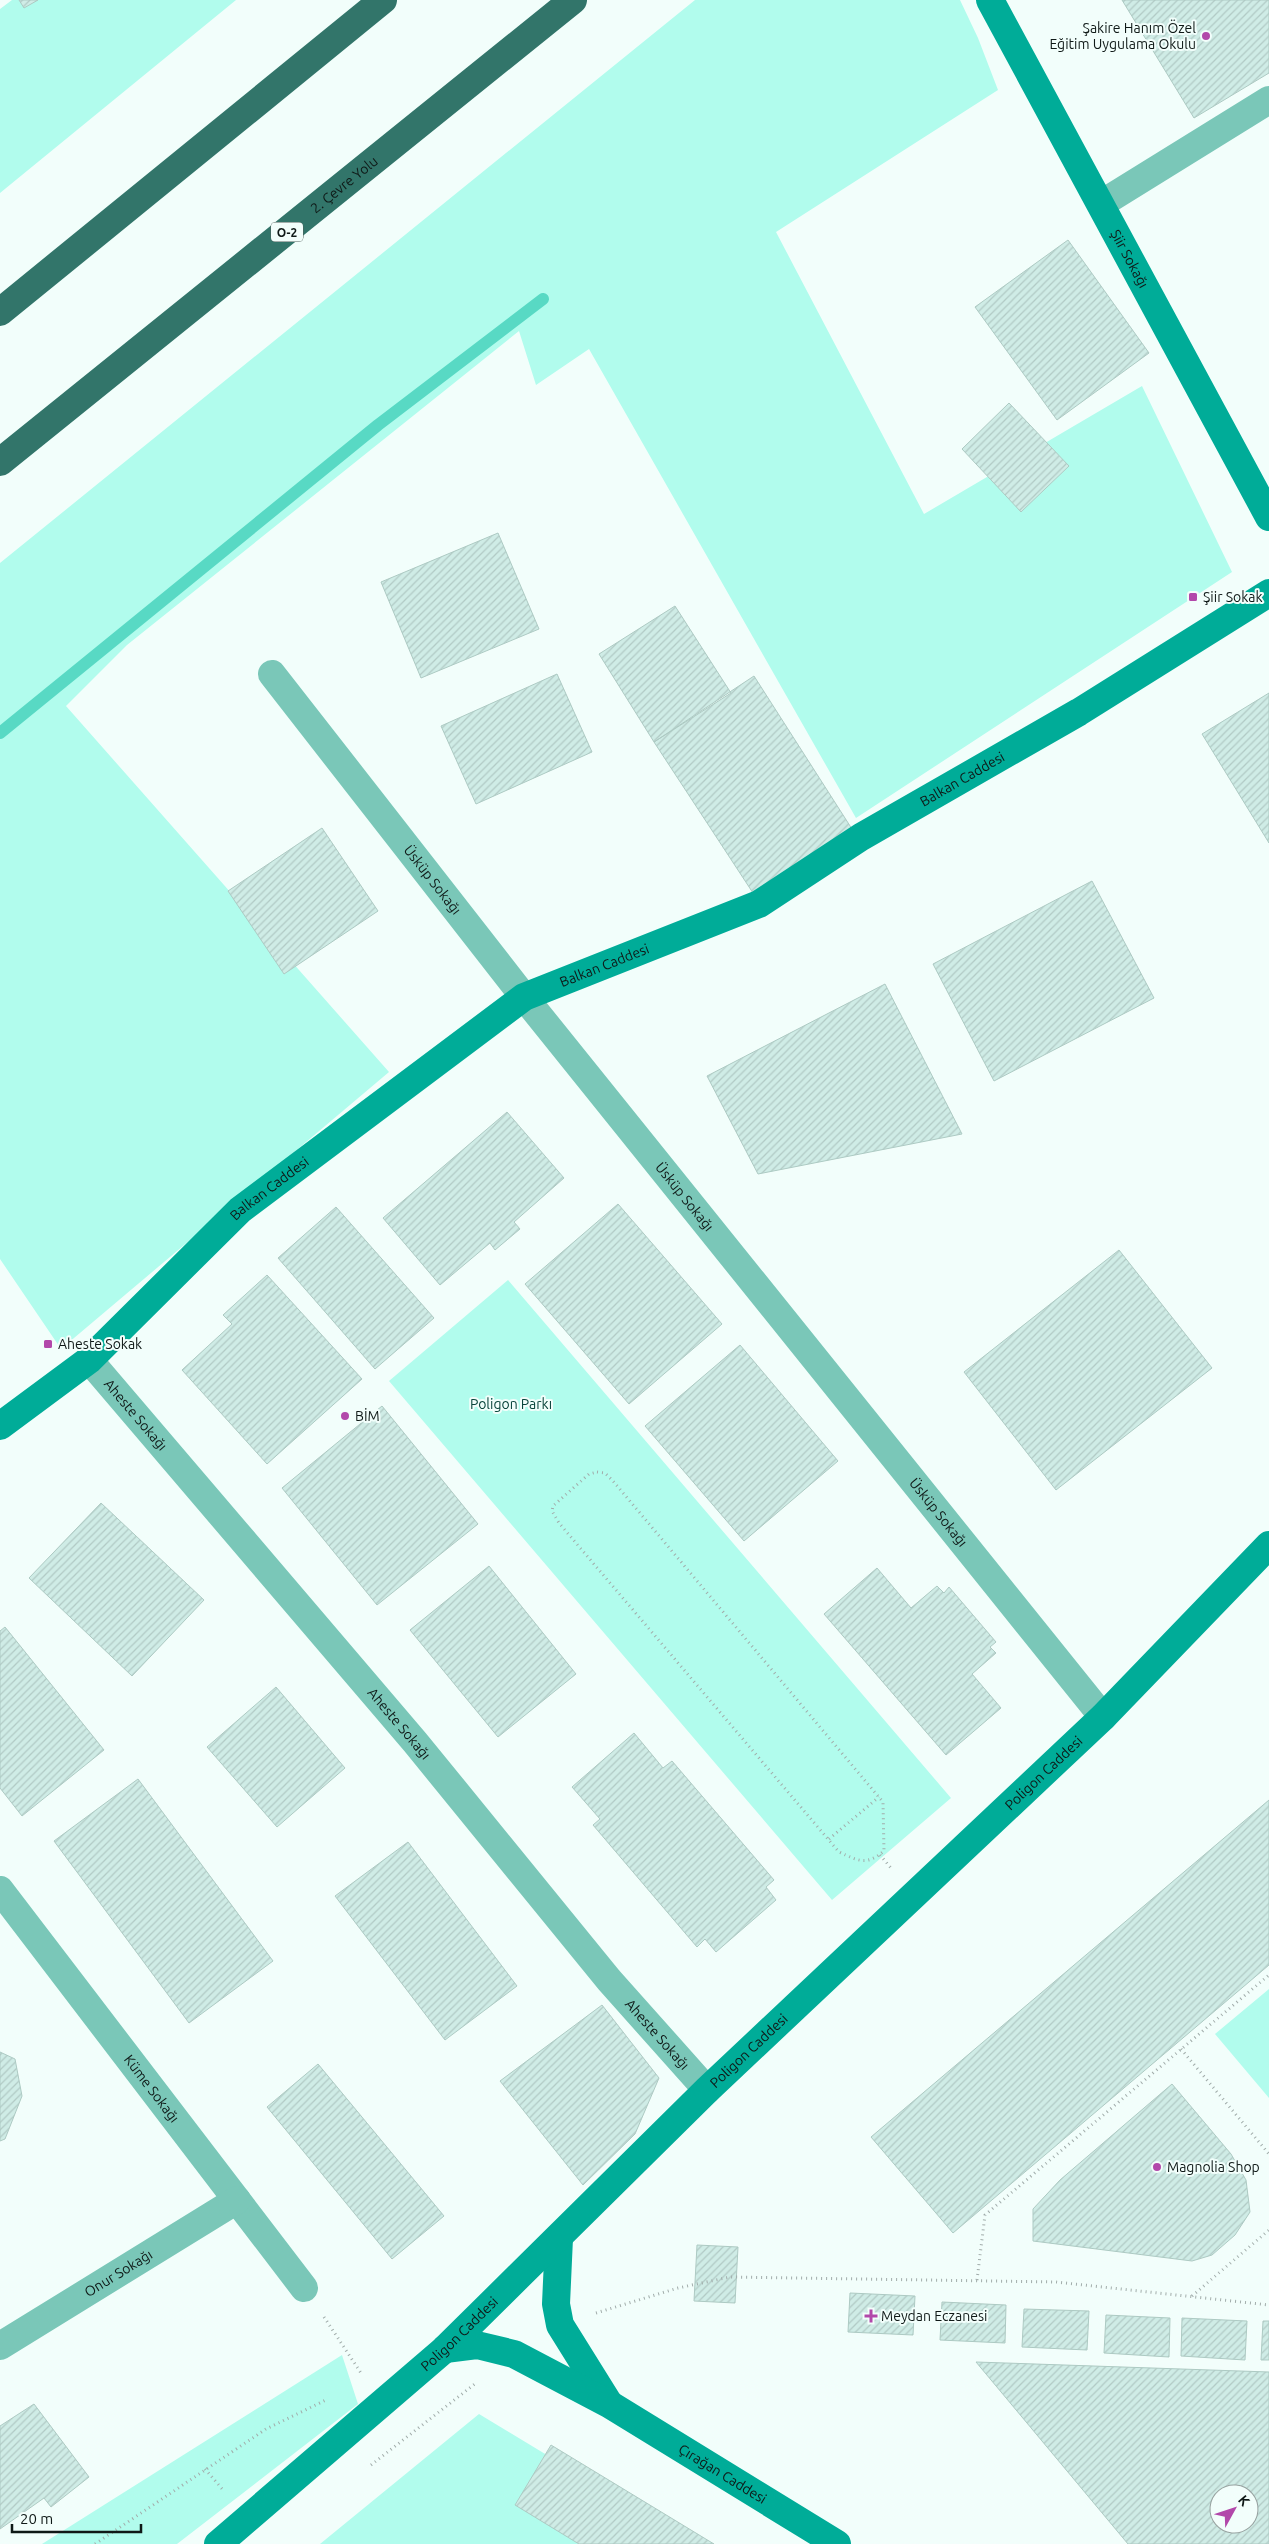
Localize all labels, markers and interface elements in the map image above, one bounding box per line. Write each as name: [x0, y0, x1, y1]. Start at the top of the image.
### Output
place label: Şakire Hanım Özel Eğitim Uygulama Okulu: [1049, 19, 1196, 52]
marker: Şakire Hanım Özel Eğitim Uygulama Okulu: [1200, 30, 1212, 42]
street label: 2. Çevre Yolu: [307, 153, 381, 216]
road number: O-2: [271, 222, 303, 242]
street label: Şiir Sokağı: [1107, 227, 1152, 291]
place label: Şiir Sokak: [1203, 589, 1263, 605]
marker: Şiir Sokak: [1187, 591, 1199, 603]
street label: Balkan Caddesi: [917, 749, 1007, 809]
street label: Üsküp Sokağı: [401, 841, 465, 918]
street label: Balkan Caddesi: [557, 940, 651, 990]
street label: Balkan Caddesi: [227, 1153, 312, 1223]
street label: Üsküp Sokağı: [652, 1159, 717, 1234]
place label: Aheste Sokak: [58, 1336, 142, 1352]
marker: Aheste Sokak: [42, 1338, 54, 1350]
street label: Aheste Sokağı: [101, 1376, 171, 1454]
park label: Poligon Parkı: [470, 1396, 552, 1412]
place label: BİM: [355, 1408, 380, 1424]
marker: BİM: [339, 1410, 351, 1422]
street label: Üsküp Sokağı: [906, 1474, 971, 1550]
street label: Aheste Sokağı: [364, 1685, 434, 1763]
street label: Poligon Caddesi: [1002, 1733, 1086, 1813]
street label: Aheste Sokağı: [622, 1996, 693, 2073]
street label: Poligon Caddesi: [707, 2010, 791, 2091]
street label: Küme Sokağı: [121, 2052, 183, 2126]
place label: Magnolia Shop: [1167, 2159, 1260, 2175]
marker: Magnolia Shop: [1151, 2161, 1163, 2173]
street label: Onur Sokağı: [82, 2246, 155, 2300]
street label: Poligon Caddesi: [417, 2293, 501, 2374]
place label: Meydan Eczanesi: [881, 2308, 987, 2324]
marker: Meydan Eczanesi: [865, 2310, 877, 2322]
street label: Çırağan Caddesi: [676, 2441, 770, 2507]
north arrow: [1209, 2484, 1259, 2534]
text: K: [1235, 2492, 1254, 2510]
scale bar: [12, 2502, 141, 2534]
text: 20 m: [20, 2510, 53, 2527]

